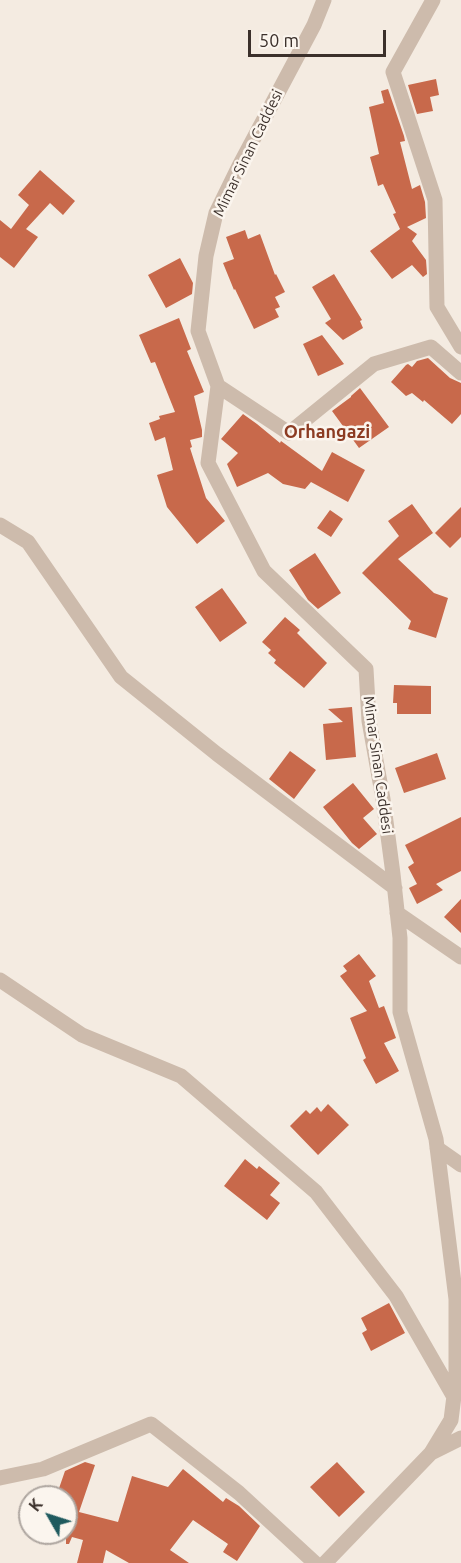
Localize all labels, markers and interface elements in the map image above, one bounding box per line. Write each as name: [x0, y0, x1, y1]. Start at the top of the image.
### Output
scale bar: [251, 18, 389, 56]
text: 50 m: [259, 30, 299, 50]
street label: Mimar Sinan Caddesi: [209, 87, 287, 219]
district label: Orhangazi: [284, 421, 370, 443]
street label: Mimar Sinan Caddesi: [359, 695, 397, 835]
north arrow: [18, 1485, 78, 1545]
text: K: [25, 1495, 46, 1515]

